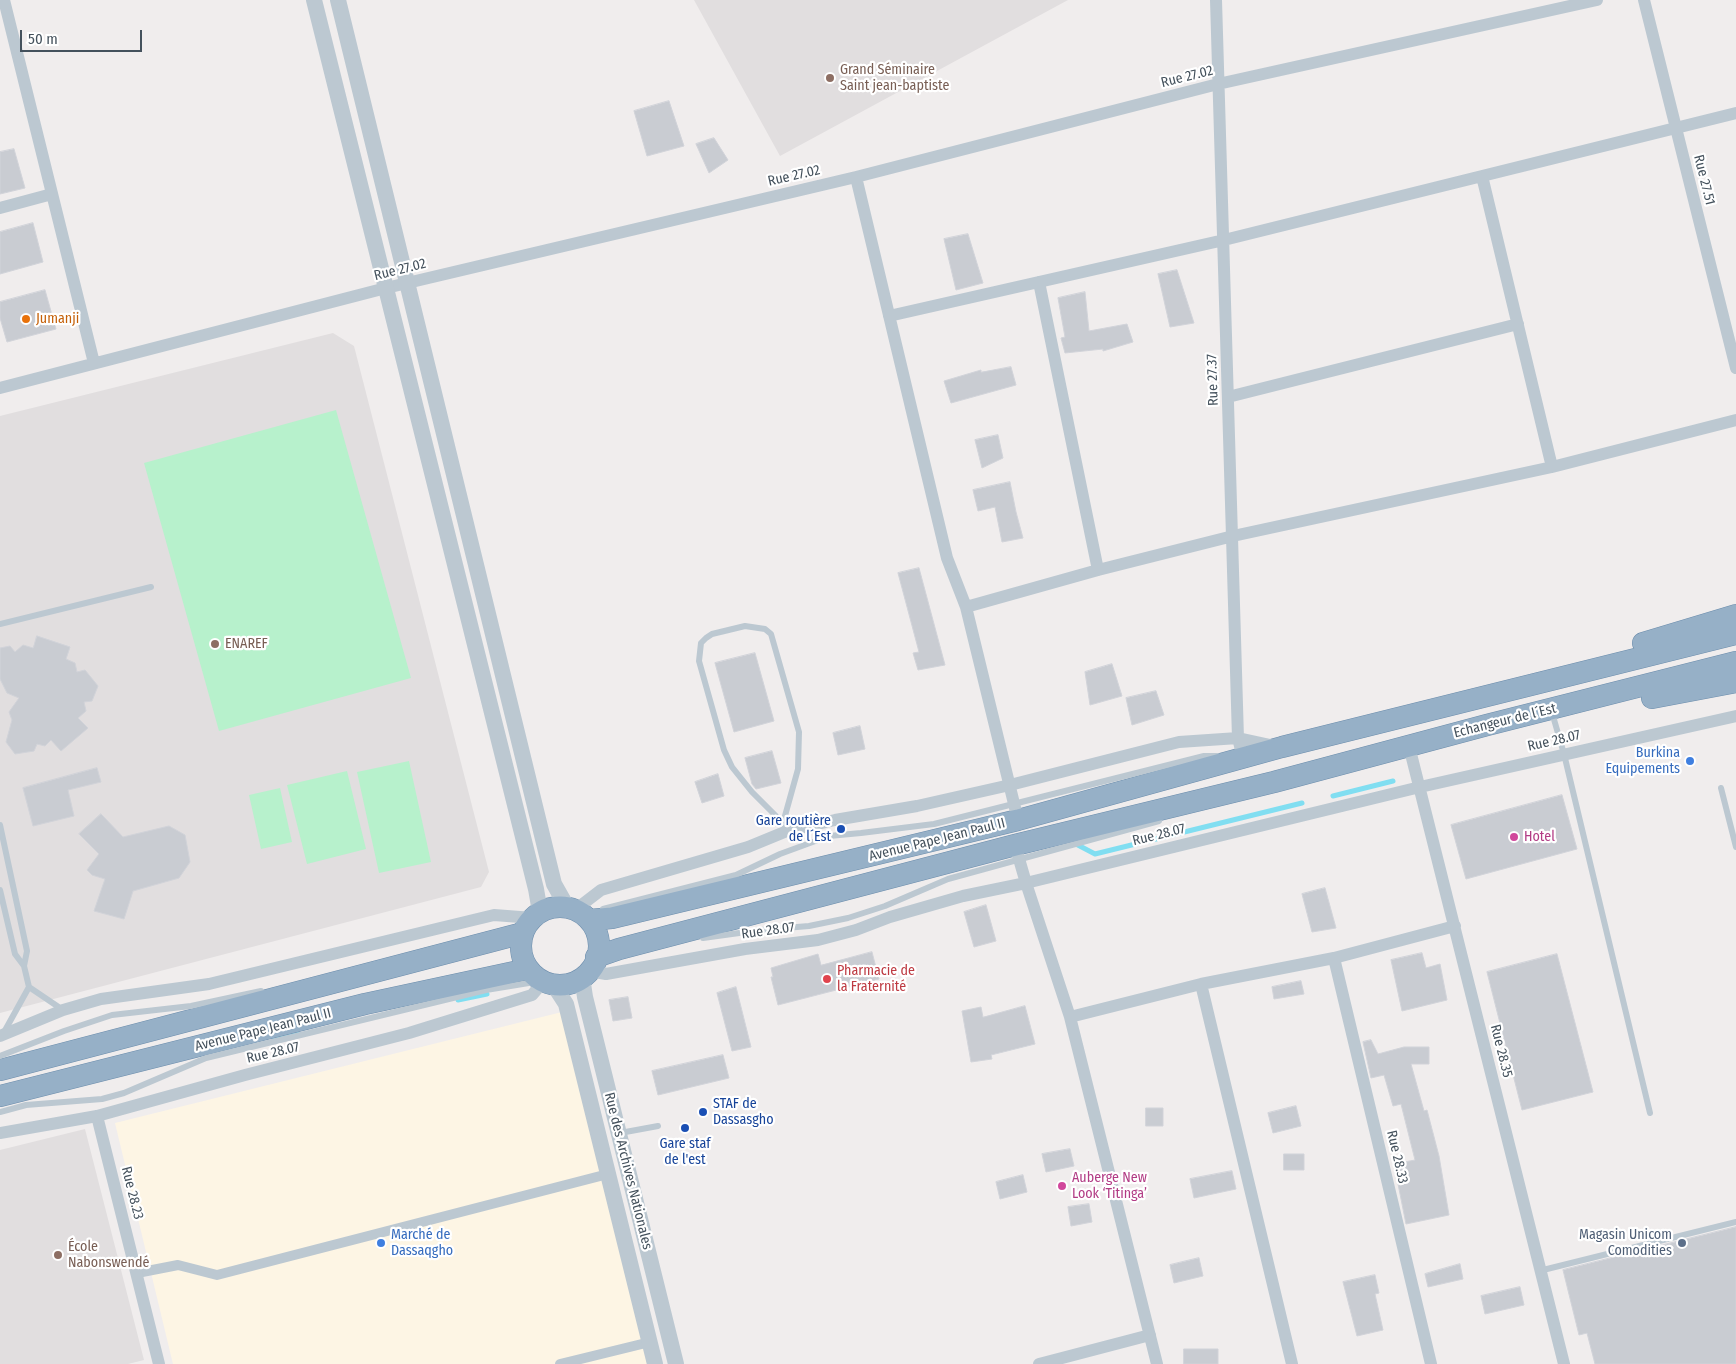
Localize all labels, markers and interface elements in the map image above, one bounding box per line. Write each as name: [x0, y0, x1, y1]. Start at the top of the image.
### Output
scale bar: [22, 20, 145, 52]
text: 50 m: [28, 30, 58, 48]
place label: Grand Séminaire Saint jean-baptiste: [840, 62, 949, 94]
street label: Rue 27.02: [1159, 62, 1215, 92]
marker: Grand Séminaire Saint jean-baptiste: [824, 72, 836, 84]
street label: Rue 27.51: [1690, 153, 1718, 207]
street label: Rue 27.02: [766, 162, 822, 190]
street label: Rue 27.02: [372, 255, 428, 285]
place label: Jumanji: [36, 311, 79, 327]
marker: Jumanji: [20, 313, 32, 325]
street label: Rue 27.37: [1204, 354, 1222, 406]
place label: ENAREF: [225, 636, 268, 652]
marker: ENAREF: [209, 638, 221, 650]
street label: Echangeur de l´Est: [1452, 700, 1558, 742]
street label: Rue 28.07: [1526, 727, 1582, 755]
place label: Burkina Equipements: [1605, 745, 1680, 778]
marker: Burkina Equipements: [1684, 755, 1696, 767]
place label: Gare routière de l´Est: [756, 813, 831, 846]
street label: Avenue Pape Jean Paul II: [867, 815, 1007, 865]
street label: Rue 28.07: [1131, 820, 1187, 850]
marker: Gare routière de l´Est: [835, 823, 847, 835]
place label: Hotel: [1524, 829, 1555, 845]
marker: Hotel: [1508, 831, 1520, 843]
street label: Rue 28.07: [740, 919, 796, 943]
place label: Pharmacie de la Fraternité: [837, 963, 915, 996]
marker: Pharmacie de la Fraternité: [821, 973, 833, 985]
street label: Avenue Pape Jean Paul II: [193, 1005, 333, 1055]
street label: Rue 28.35: [1486, 1023, 1516, 1079]
street label: Rue 28.07: [245, 1039, 301, 1067]
street label: Rue des Archives Nationales: [600, 1091, 656, 1251]
place label: STAF de Dassasgho: [713, 1096, 774, 1128]
marker: STAF de Dassasgho: [697, 1106, 709, 1118]
marker: Gare staf de l'est: [679, 1122, 691, 1134]
street label: Rue 28.33: [1383, 1129, 1411, 1185]
place label: Gare staf de l'est: [659, 1136, 711, 1168]
street label: Rue 28.23: [117, 1165, 147, 1221]
place label: Auberge New Look ‘Titinga’: [1072, 1170, 1147, 1202]
marker: Auberge New Look ‘Titinga’: [1056, 1180, 1068, 1192]
place label: Marché de Dassaqgho: [391, 1227, 453, 1260]
place label: Magasin Unicom Comodities: [1579, 1227, 1672, 1260]
marker: Marché de Dassaqgho: [375, 1237, 387, 1249]
marker: Magasin Unicom Comodities: [1676, 1237, 1688, 1249]
place label: École Nabonswendé: [68, 1239, 149, 1272]
marker: École Nabonswendé: [52, 1249, 64, 1261]

